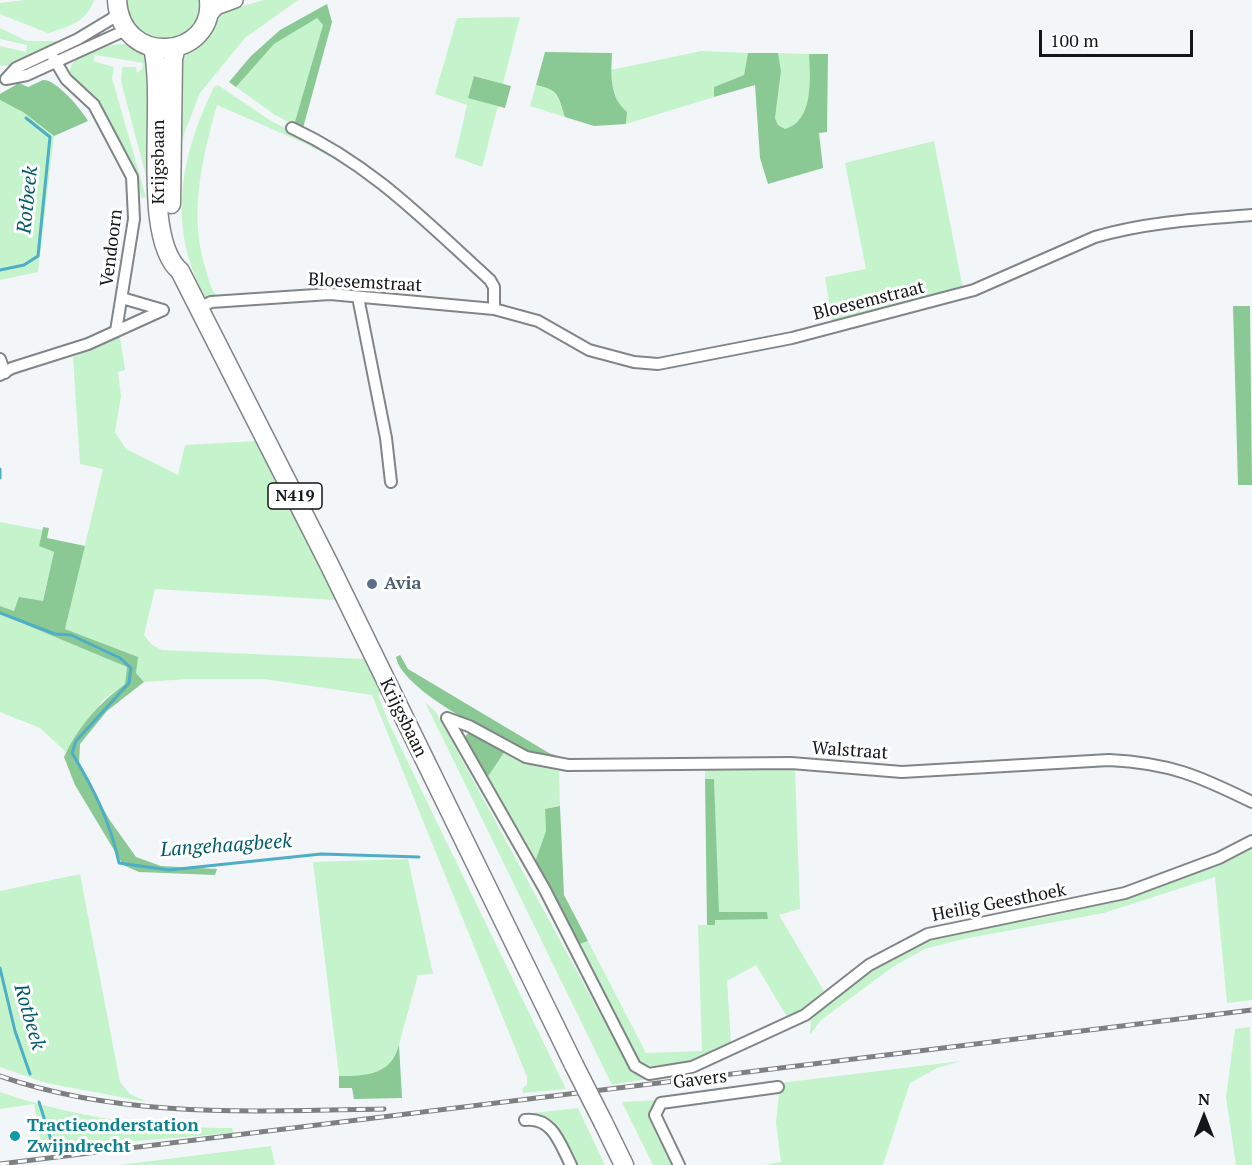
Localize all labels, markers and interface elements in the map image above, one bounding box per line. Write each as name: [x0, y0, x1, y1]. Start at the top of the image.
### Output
scale bar: [1042, 18, 1196, 56]
text: 100 m: [1050, 28, 1099, 52]
street label: Krijgsbaan: [148, 119, 170, 205]
water label: Rotbeek: [13, 165, 43, 235]
street label: Vendoorn: [97, 208, 127, 288]
street label: Bloesemstraat: [307, 269, 423, 297]
street label: Bloesemstraat: [811, 277, 927, 325]
road number: N419: [268, 483, 322, 509]
place label: Avia: [384, 573, 421, 595]
marker: Avia: [365, 577, 379, 591]
street label: Krijgsbaan: [375, 675, 431, 761]
street label: Walstraat: [811, 738, 889, 764]
water label: Langehaagbeek: [159, 829, 293, 863]
street label: Heilig Geesthoek: [930, 879, 1068, 927]
water label: Rotbeek: [8, 981, 50, 1053]
street label: Gavers: [672, 1066, 728, 1094]
north arrow: [1174, 1087, 1234, 1147]
text: N: [1198, 1088, 1210, 1110]
place label: Tractieonderstation Zwijndrecht: [27, 1115, 199, 1158]
marker: Tractieonderstation Zwijndrecht: [8, 1129, 22, 1143]

